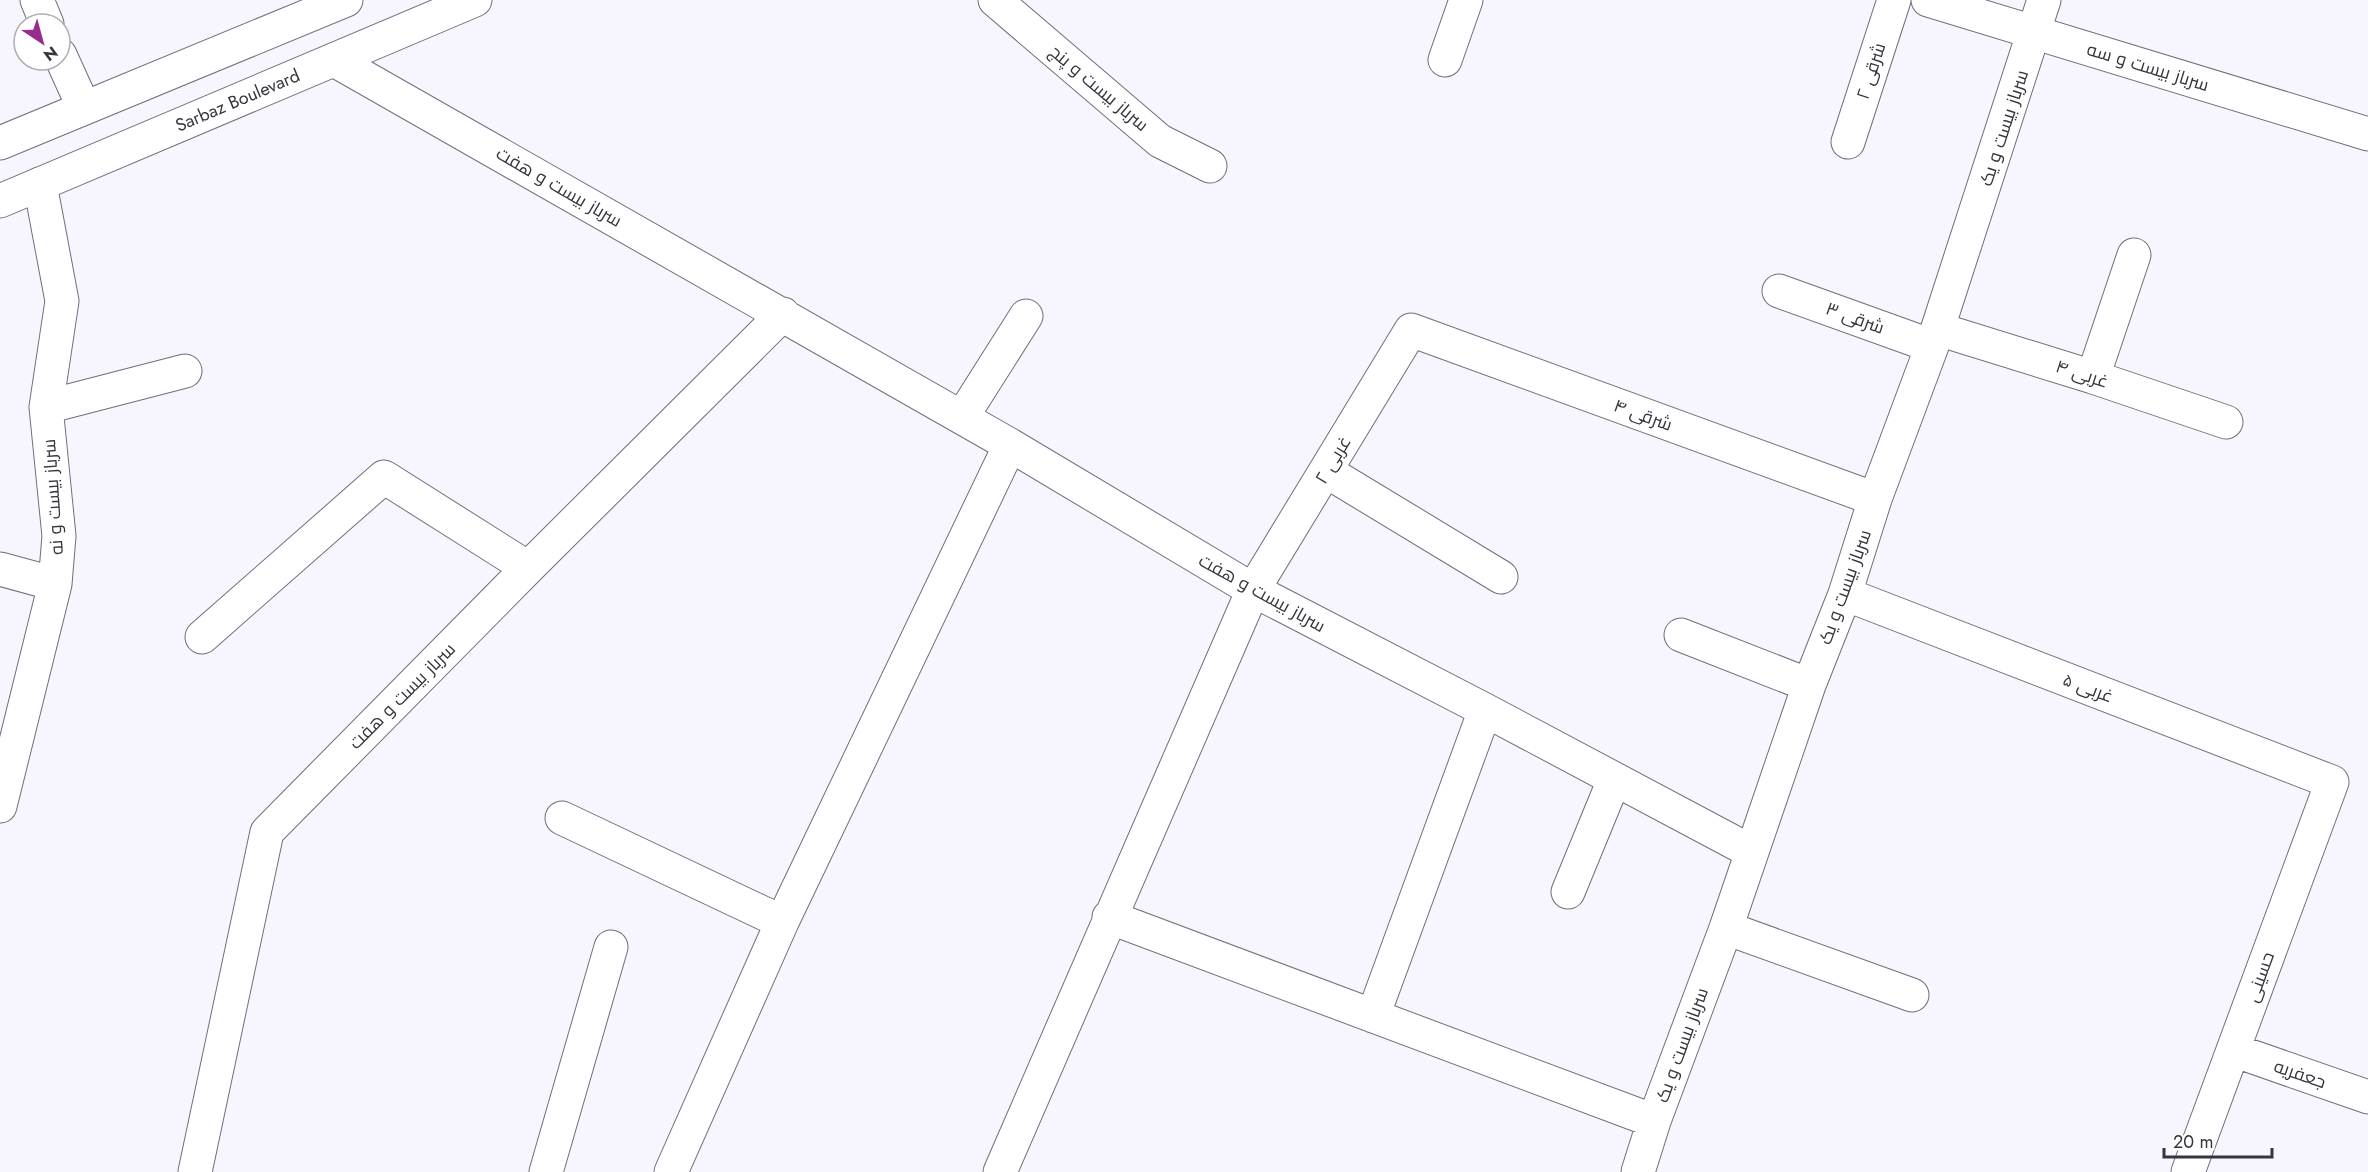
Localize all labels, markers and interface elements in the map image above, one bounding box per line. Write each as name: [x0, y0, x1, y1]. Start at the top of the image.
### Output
north arrow: [12, 12, 72, 72]
street label: سرباز بیست و سه: [2084, 36, 2212, 98]
street label: سرباز بیست و پنج: [1044, 39, 1154, 137]
street label: شرقی ۲: [1850, 39, 1892, 103]
text: N: [39, 41, 62, 67]
street label: Sarbaz Boulevard: [171, 63, 304, 138]
street label: سرباز بیست و یک: [1973, 67, 2035, 189]
street label: سرباز بیست و هفت: [491, 140, 627, 234]
street label: شرقی ۳: [1822, 295, 1888, 341]
street label: غربی ۴: [2052, 353, 2112, 395]
street label: شرقی ۴: [1610, 392, 1676, 438]
street label: غربی ۲: [1309, 431, 1357, 489]
street label: سرباز بیست و نه: [36, 438, 70, 556]
street label: سرباز بیست و یک: [1812, 526, 1878, 648]
street label: سرباز بیست و هفت: [1194, 547, 1330, 639]
street label: سرباز بیست و هفت: [343, 637, 461, 755]
street label: غربی ۵: [2059, 667, 2117, 709]
street label: حسینی: [2239, 948, 2281, 1006]
street label: سرباز بیست و یک: [1649, 984, 1715, 1106]
street label: جعفریه: [2270, 1053, 2330, 1095]
scale bar: [2164, 1121, 2272, 1159]
text: 20 m: [2173, 1129, 2213, 1155]

